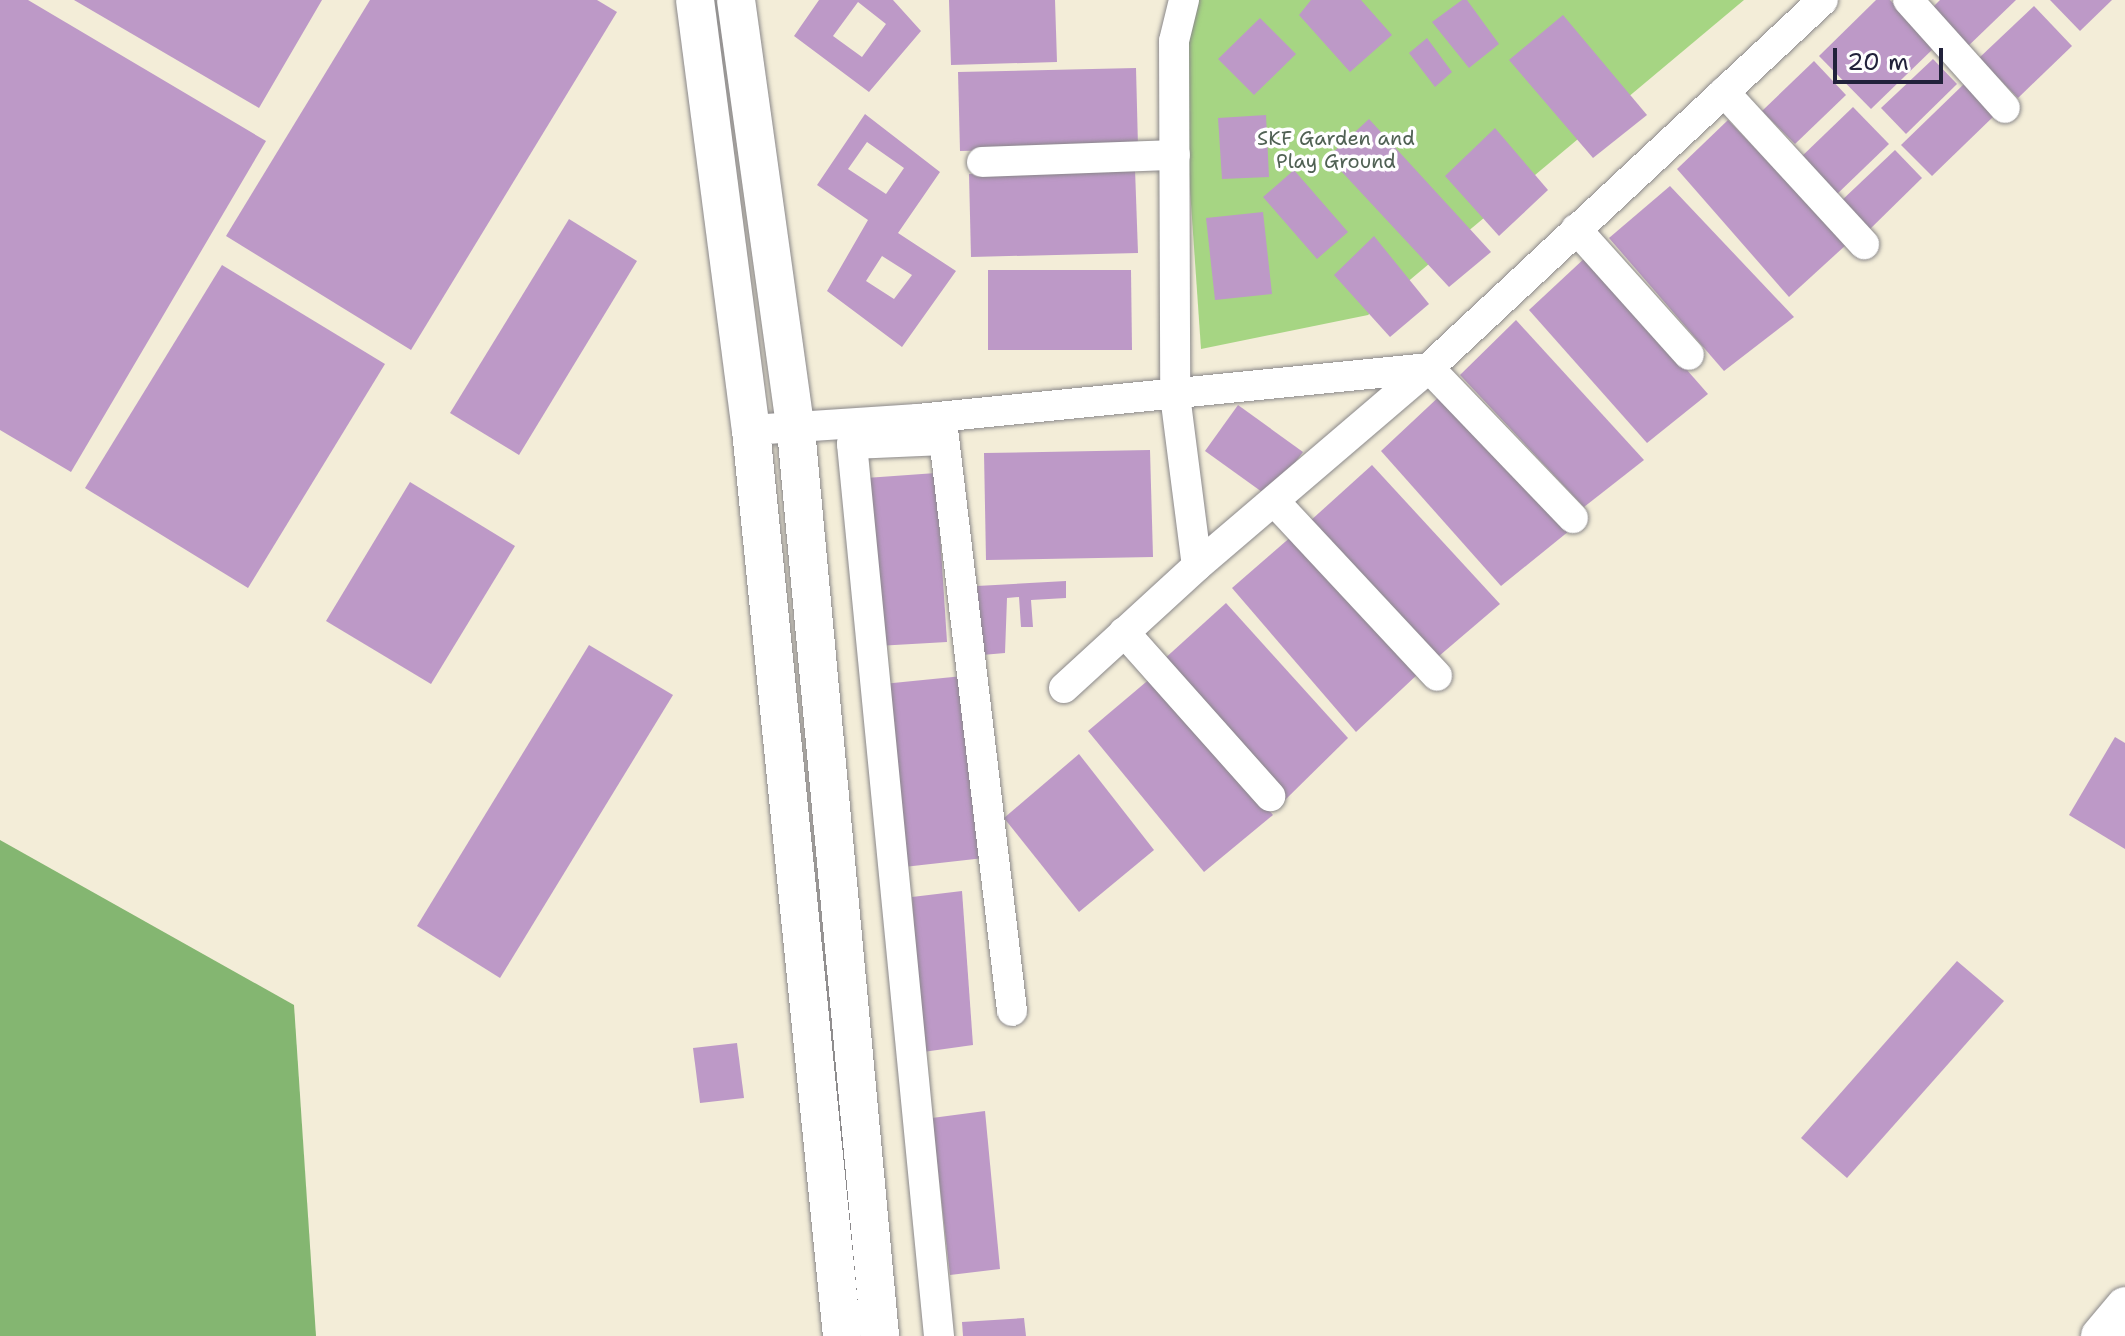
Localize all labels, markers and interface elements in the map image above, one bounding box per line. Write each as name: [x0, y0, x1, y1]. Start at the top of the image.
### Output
scale bar: [1837, 32, 1947, 82]
text: 20 m: [1847, 46, 1909, 78]
park label: SKF Garden and Play Ground: [1257, 126, 1415, 173]

